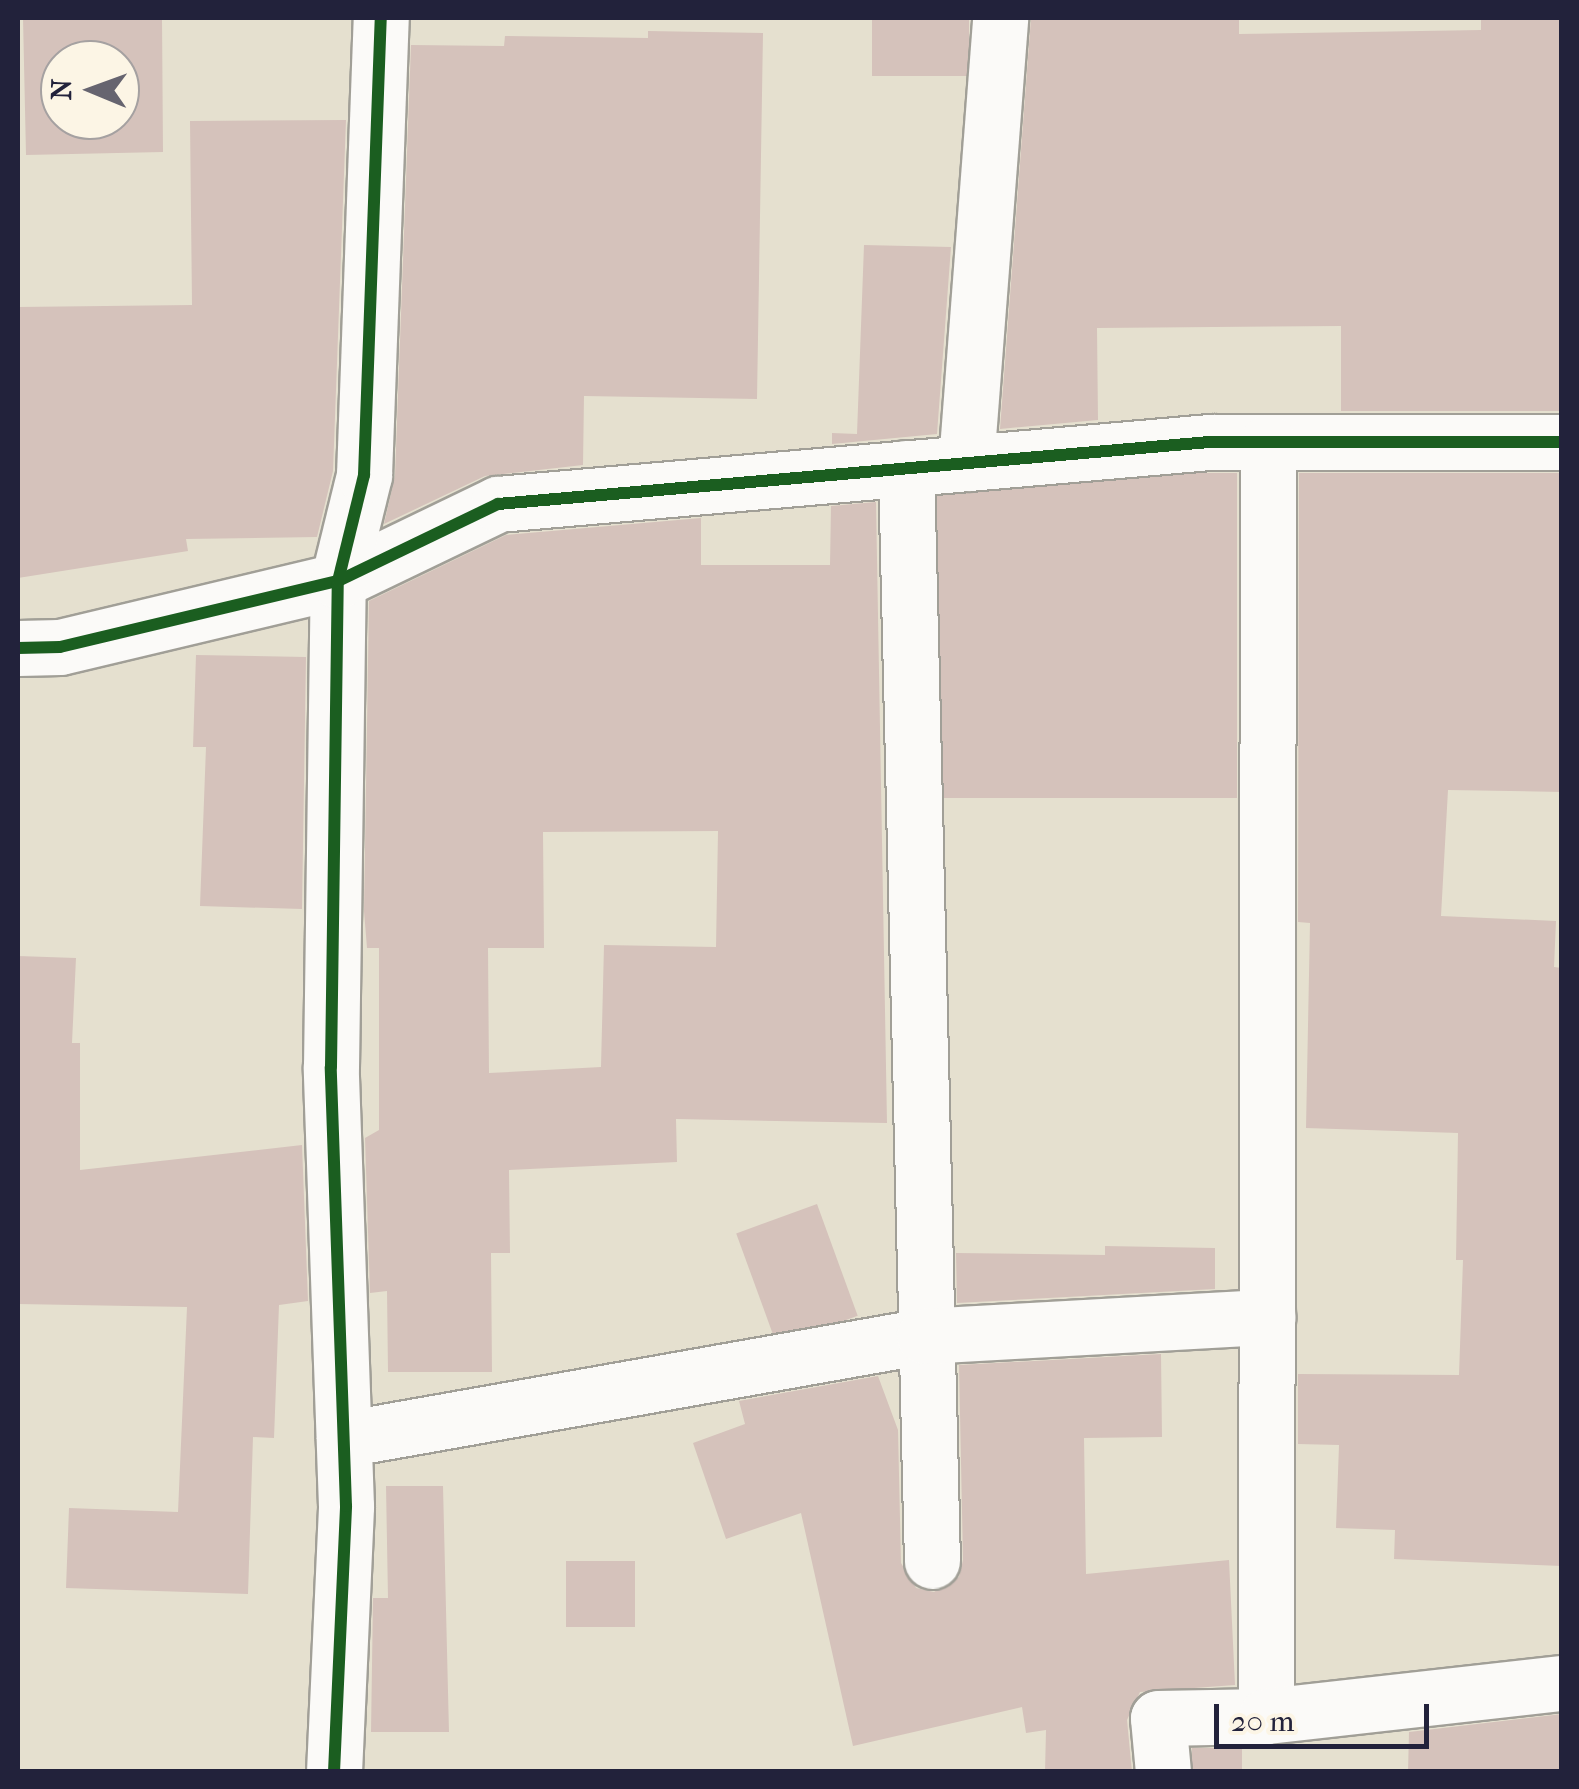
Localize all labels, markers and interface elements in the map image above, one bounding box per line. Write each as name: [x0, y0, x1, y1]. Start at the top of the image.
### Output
north arrow: [40, 40, 140, 140]
text: N: [45, 79, 78, 100]
scale bar: [1219, 1684, 1434, 1746]
text: 20 m: [1231, 1704, 1294, 1739]

